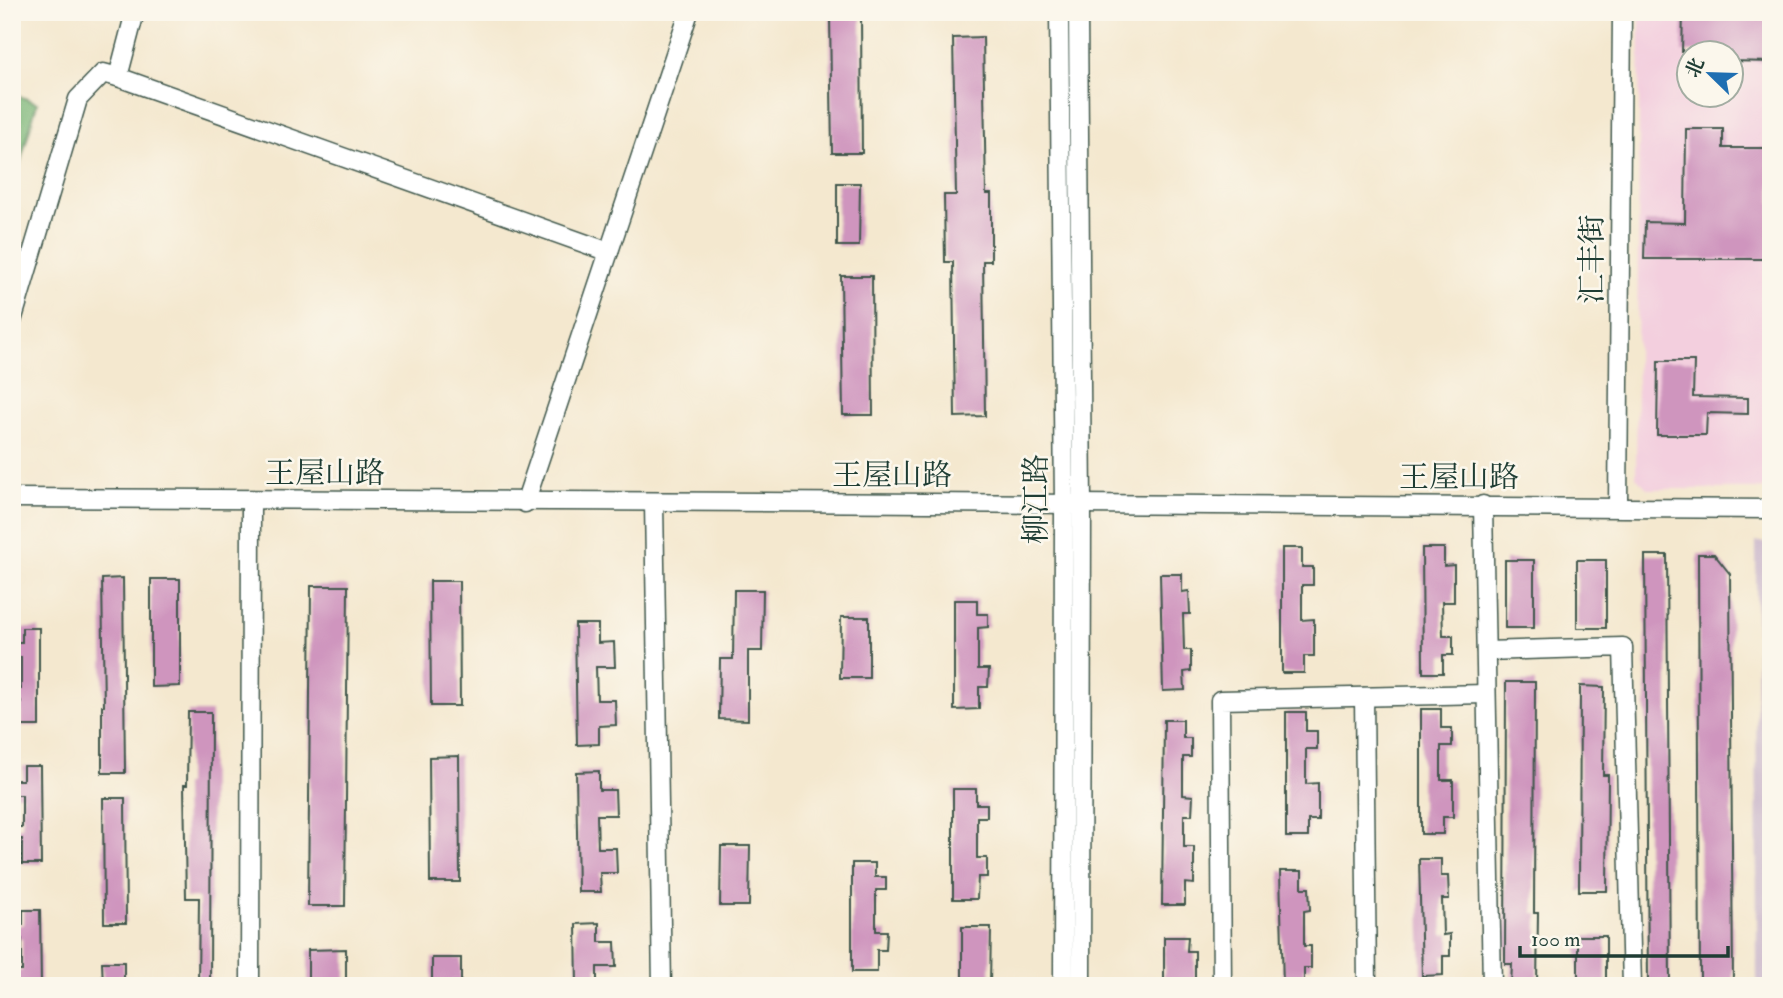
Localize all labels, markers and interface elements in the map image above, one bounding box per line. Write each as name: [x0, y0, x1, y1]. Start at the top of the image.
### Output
north arrow: [1674, 38, 1744, 108]
text: 北: [1681, 54, 1710, 81]
street label: 汇丰街: [1574, 214, 1611, 304]
street label: 柳江路: [1018, 454, 1055, 544]
street label: 王屋山路: [265, 455, 385, 492]
street label: 王屋山路: [832, 457, 952, 494]
street label: 王屋山路: [1399, 459, 1519, 496]
scale bar: [1520, 914, 1729, 958]
text: 100 m: [1531, 926, 1581, 953]

